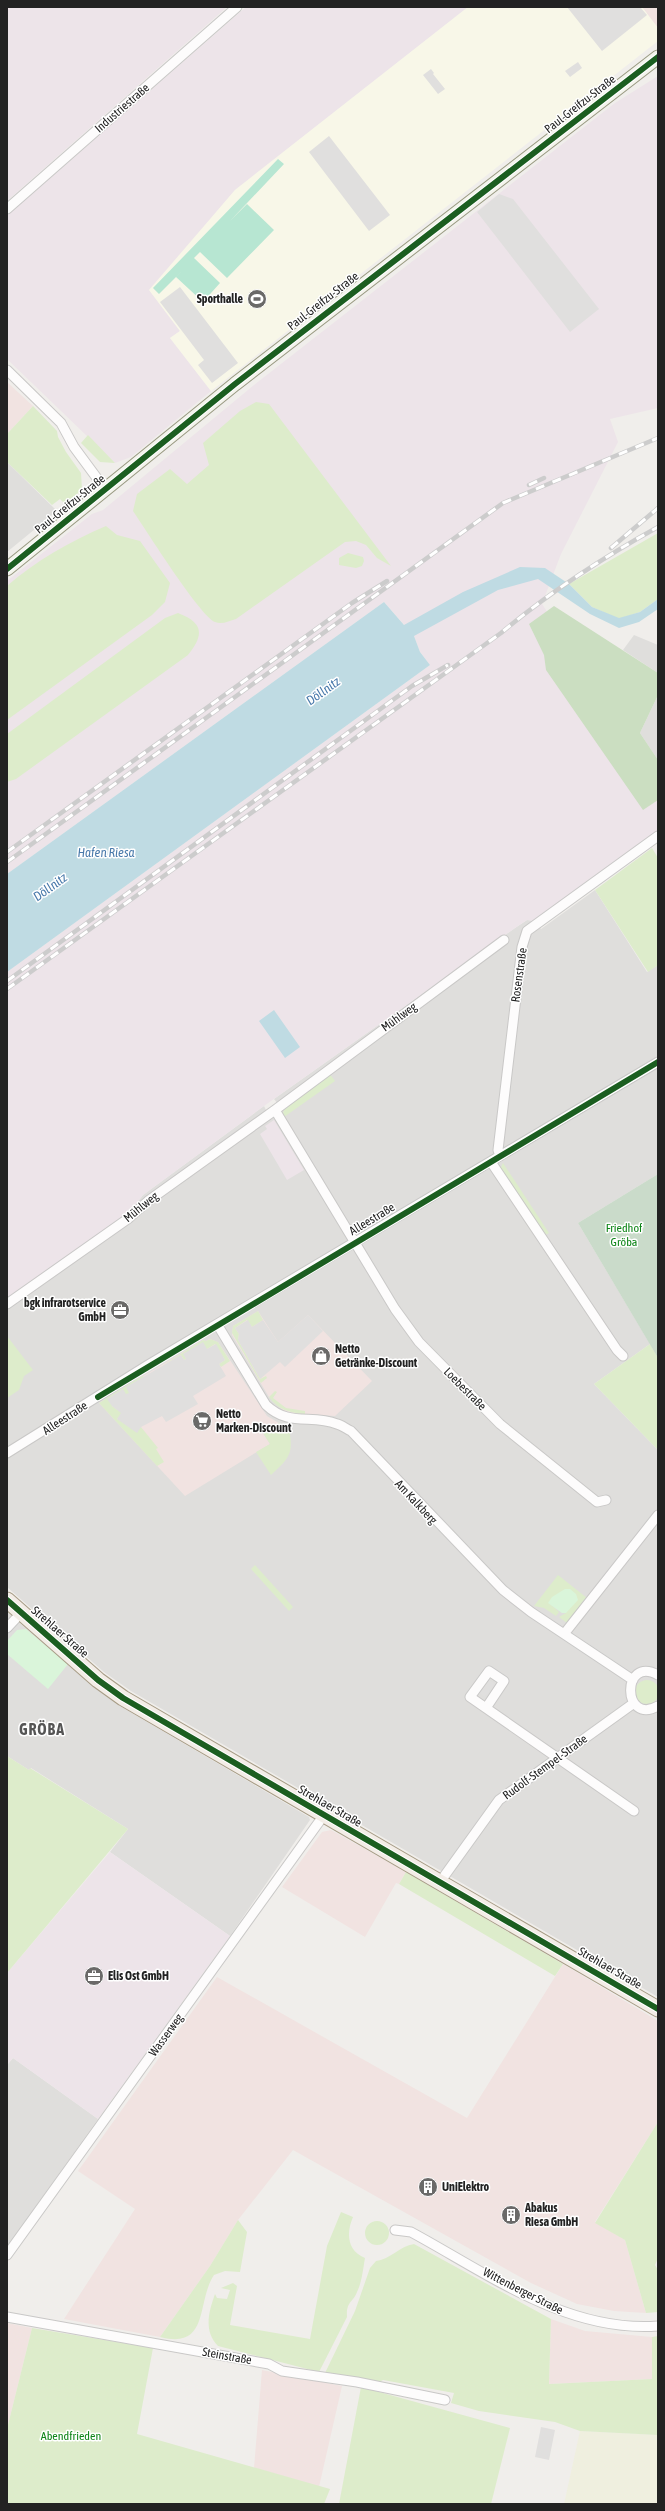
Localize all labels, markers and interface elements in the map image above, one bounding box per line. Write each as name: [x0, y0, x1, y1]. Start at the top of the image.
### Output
street label: Paul-Greifzu-Straße: [542, 72, 618, 136]
street label: Industriestraße: [92, 81, 152, 135]
street label: Paul-Greifzu-Straße: [285, 269, 361, 333]
sports icon: Sporthalle: [246, 288, 268, 310]
place label: Sporthalle: [197, 292, 244, 306]
street label: Paul-Greifzu-Straße: [32, 471, 108, 537]
water label: Döllnitz: [303, 674, 343, 708]
water label: Hafen Riesa: [77, 845, 135, 860]
water label: Döllnitz: [30, 870, 70, 904]
street label: Rosenstraße: [508, 947, 530, 1003]
street label: Mühlweg: [379, 999, 420, 1035]
street label: Mühlweg: [121, 1188, 162, 1225]
street label: Alleestraße: [347, 1200, 397, 1238]
park label: Friedhof Gröba: [606, 1221, 643, 1249]
place label: bgk infrarotservice GmbH: [24, 1296, 107, 1324]
office icon: bgk infrarotservice GmbH: [109, 1299, 131, 1321]
place label: Netto Getränke-Discount: [335, 1342, 418, 1370]
shop icon: Netto Getränke-Discount: [310, 1345, 332, 1367]
street label: Loebestraße: [441, 1365, 489, 1413]
street label: Alleestraße: [40, 1398, 90, 1438]
place label: Netto Marken-Discount: [216, 1407, 292, 1435]
supermarket icon: Netto Marken-Discount: [191, 1410, 213, 1432]
street label: Am Kalkberg: [392, 1477, 441, 1528]
street label: Strehlaer Straße: [29, 1603, 91, 1661]
district label: GRÖBA: [19, 1720, 65, 1738]
street label: Rudolf-Stempel-Straße: [500, 1732, 590, 1802]
street label: Strehlaer Straße: [296, 1782, 364, 1830]
street label: Strehlaer Straße: [576, 1944, 644, 1992]
office icon: Elis Ost GmbH: [83, 1965, 105, 1987]
place label: Elis Ost GmbH: [108, 1969, 169, 1983]
street label: Wasserweg: [146, 2010, 187, 2059]
building icon: UniElektro: [417, 2176, 439, 2198]
place label: UniElektro: [442, 2180, 490, 2194]
place label: Abakus Riesa GmbH: [524, 2201, 578, 2229]
building icon: Abakus Riesa GmbH: [500, 2204, 522, 2226]
street label: Wittenberger Straße: [481, 2265, 565, 2317]
street label: Steinstraße: [201, 2345, 253, 2367]
park label: Abendfrieden: [41, 2429, 101, 2443]

